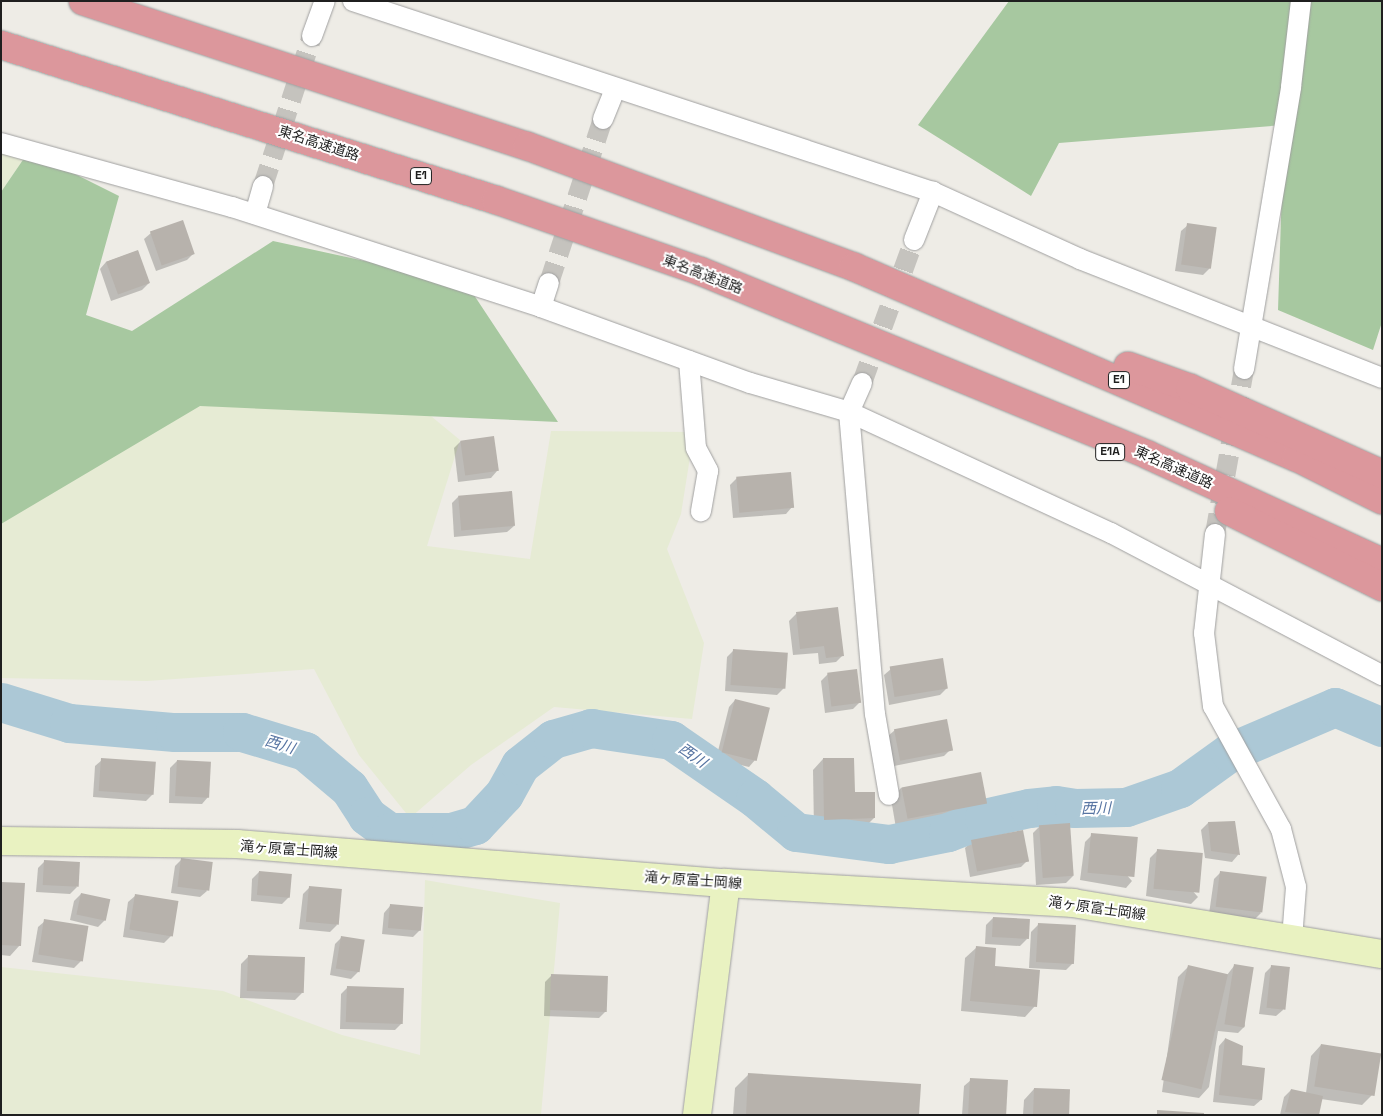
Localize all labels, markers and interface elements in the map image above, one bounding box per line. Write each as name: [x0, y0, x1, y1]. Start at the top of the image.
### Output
street label: 東名高速道路: [276, 122, 362, 164]
road number: E1: [410, 167, 432, 186]
street label: 東名高速道路: [661, 251, 745, 297]
road number: E1: [1108, 370, 1130, 390]
road number: E1A: [1095, 442, 1125, 462]
street label: 東名高速道路: [1132, 442, 1216, 492]
water label: 西川: [263, 731, 297, 757]
water label: 西川: [676, 739, 710, 771]
water label: 西川: [1081, 799, 1111, 817]
street label: 滝ヶ原富士岡線: [240, 837, 338, 861]
street label: 滝ヶ原富士岡線: [644, 868, 742, 892]
street label: 滝ヶ原富士岡線: [1047, 893, 1147, 923]

